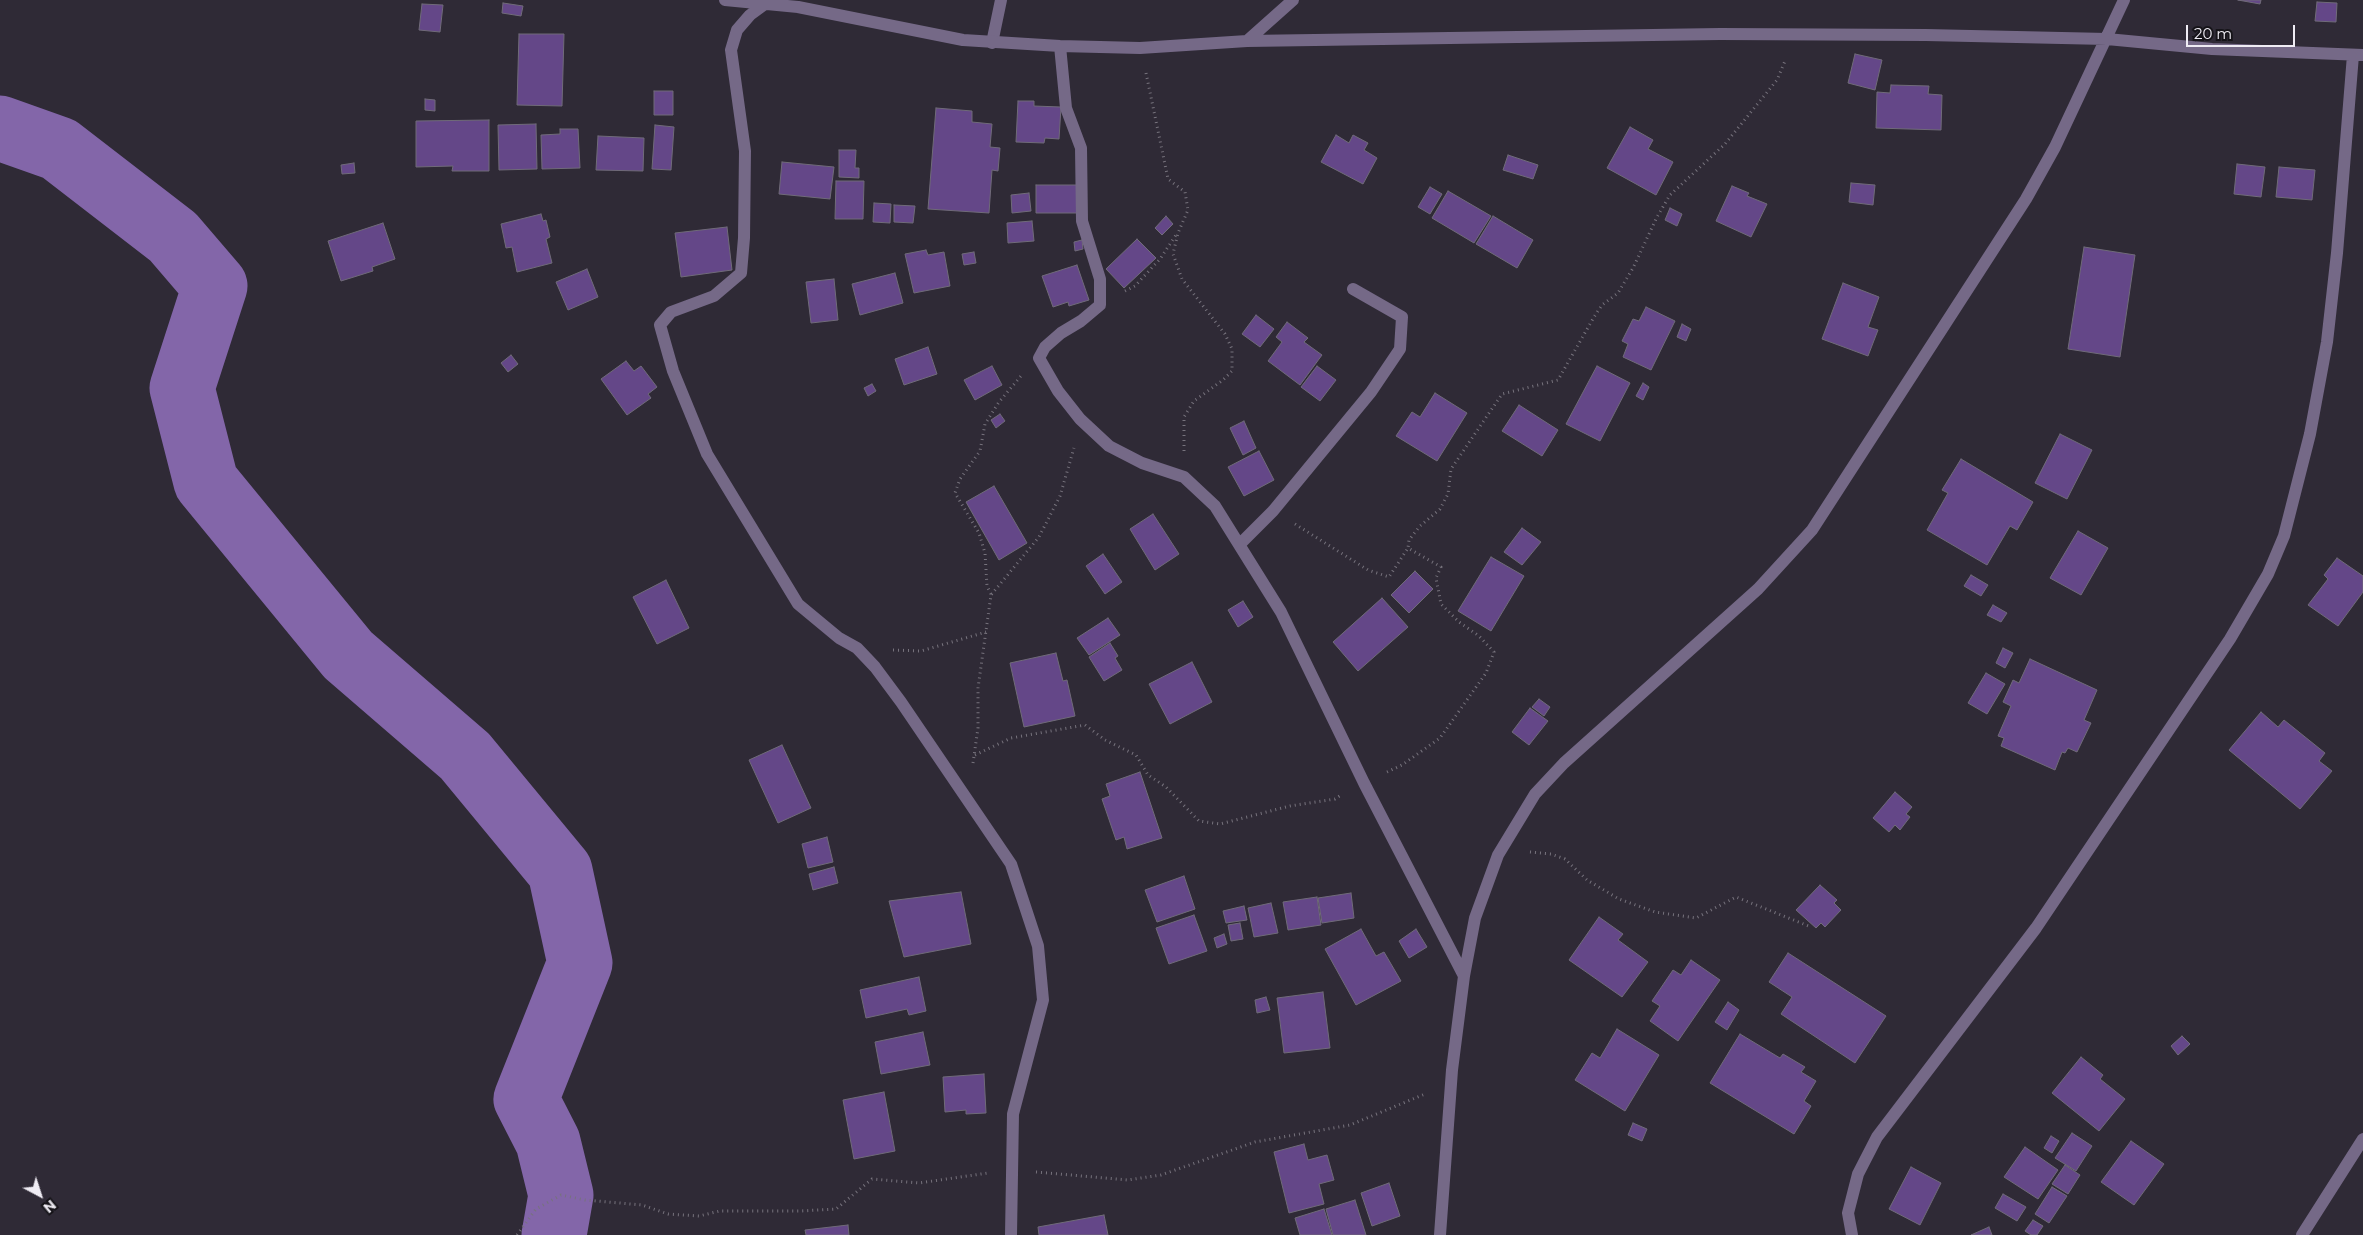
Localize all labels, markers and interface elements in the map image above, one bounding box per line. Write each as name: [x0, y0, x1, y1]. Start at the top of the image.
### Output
scale bar: [2188, 15, 2297, 47]
text: 20 m: [2194, 24, 2232, 43]
north arrow: [15, 1170, 65, 1220]
text: N: [40, 1196, 60, 1217]

